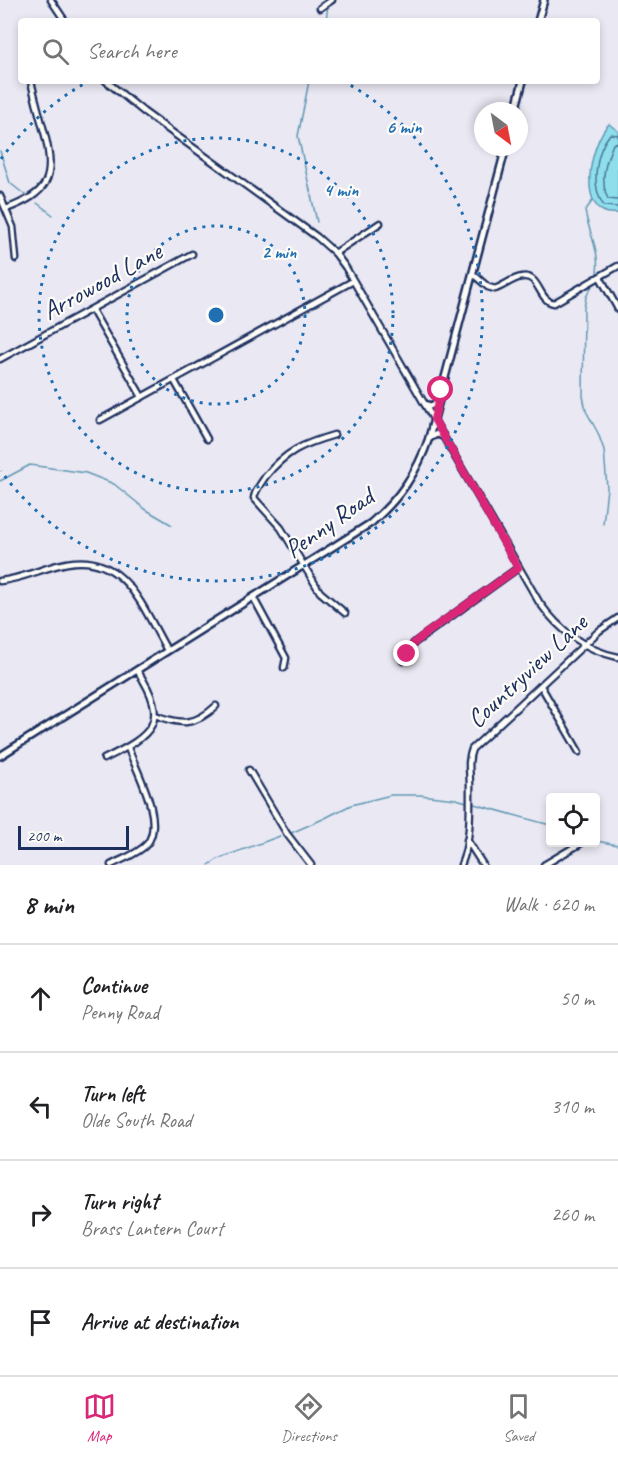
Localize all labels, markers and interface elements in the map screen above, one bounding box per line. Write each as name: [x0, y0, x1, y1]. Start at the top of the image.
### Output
search box: [18, 18, 600, 84]
icon: search: [39, 35, 72, 68]
text: Search here: [87, 37, 177, 65]
north arrow: [474, 102, 528, 156]
text: 6 min: [387, 116, 422, 138]
text: 4 min: [324, 179, 359, 201]
street label: Arrowood Lane: [36, 234, 169, 327]
text: 2 min: [262, 241, 297, 263]
centre of rings: [206, 305, 226, 325]
route start: [427, 376, 453, 402]
street label: Penny Road: [278, 478, 383, 566]
street label: Countryview Lane: [460, 606, 595, 735]
route end: [393, 640, 419, 666]
map controls: [546, 793, 600, 847]
button: locate: [546, 793, 600, 847]
scale bar: [18, 823, 129, 850]
text: 200 m: [27, 826, 61, 846]
text: 8 min: [24, 888, 74, 921]
text: Walk · 620 m: [504, 892, 594, 917]
text: Continue: [81, 972, 147, 1000]
icon: ahead: [24, 982, 57, 1015]
text: 50 m: [560, 986, 594, 1011]
text: Penny Road: [81, 1000, 159, 1025]
text: Turn left: [81, 1080, 145, 1108]
icon: left: [24, 1090, 57, 1123]
text: 310 m: [551, 1094, 594, 1119]
text: Olde South Road: [81, 1108, 192, 1133]
text: Turn right: [81, 1188, 158, 1216]
icon: right: [24, 1198, 57, 1231]
text: 260 m: [551, 1202, 594, 1227]
text: Brass Lantern Court: [81, 1216, 223, 1241]
icon: arrive: [24, 1306, 57, 1339]
text: Arrive at destination: [81, 1308, 238, 1336]
tab: Map: [83, 1390, 116, 1446]
tab: Directions: [281, 1390, 337, 1446]
tab: Saved: [502, 1390, 535, 1446]

